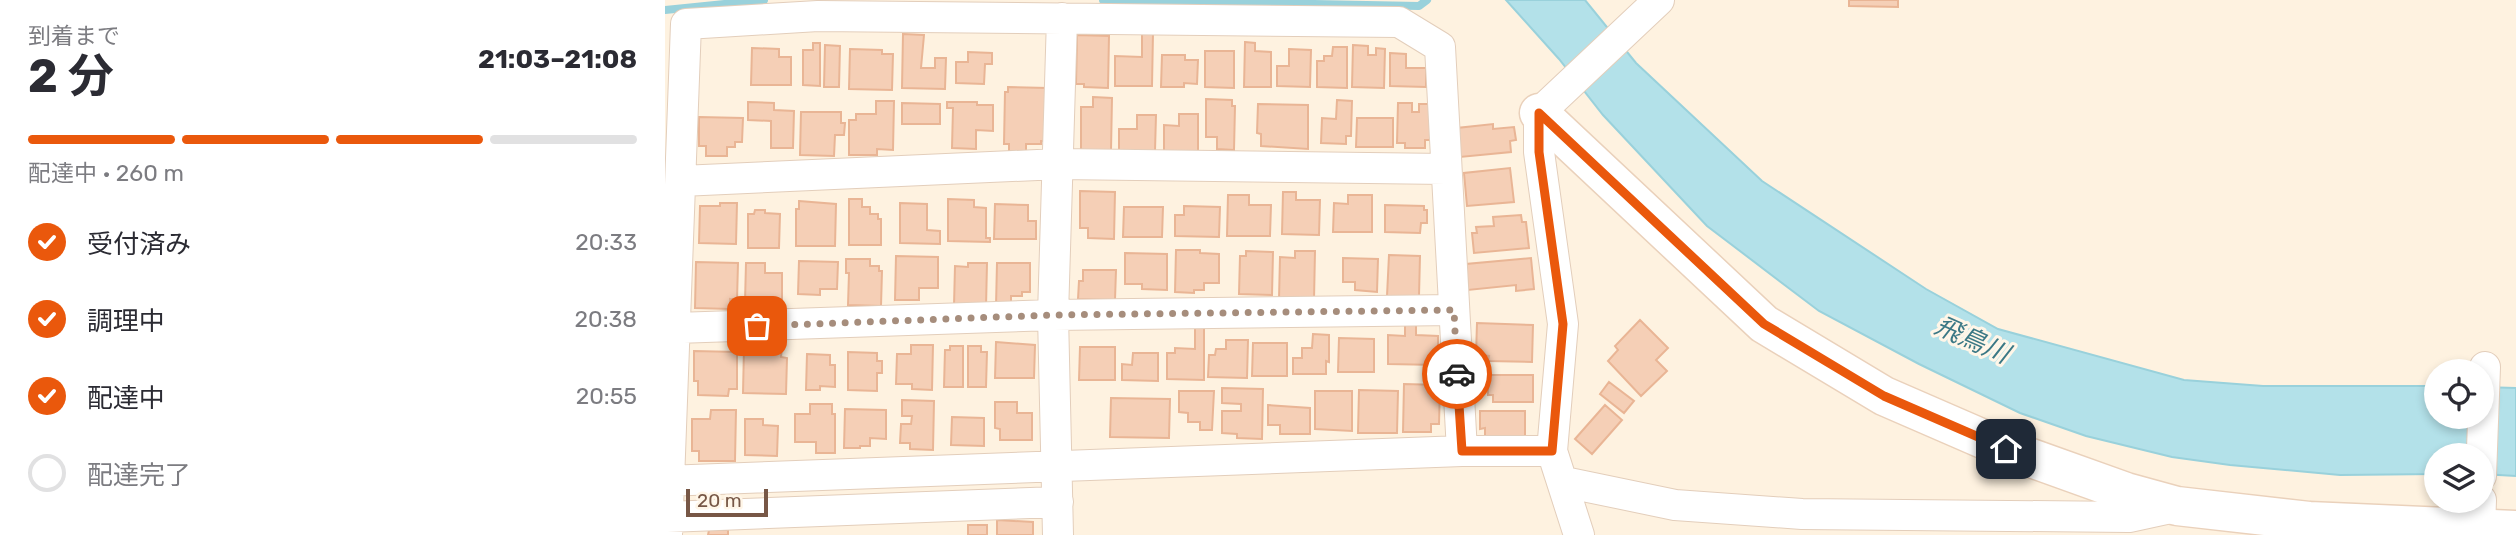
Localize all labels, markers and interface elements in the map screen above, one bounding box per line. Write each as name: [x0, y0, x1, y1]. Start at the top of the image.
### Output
text: 到着まで: [28, 22, 120, 50]
text: 21:03–21:08: [478, 44, 637, 75]
text: 2 分: [28, 49, 114, 104]
text: 配達中 · 260 m: [28, 159, 184, 187]
icon: check: [28, 223, 66, 261]
text: 20:33: [575, 228, 637, 256]
text: 受付済み: [87, 229, 191, 260]
pin: [727, 296, 787, 356]
icon: check: [28, 300, 66, 338]
text: 20:38: [575, 305, 637, 333]
text: 調理中: [87, 306, 165, 337]
icon: bag: [738, 307, 776, 345]
water label: 飛鳥川: [1930, 310, 2017, 371]
courier: [1422, 339, 1492, 409]
icon: car: [1438, 355, 1476, 393]
map controls: [2424, 359, 2494, 513]
button: locate: [2424, 359, 2494, 429]
icon: check: [28, 377, 66, 415]
text: 20:55: [576, 382, 637, 410]
text: 配達中: [87, 383, 165, 414]
pin: [1976, 419, 2036, 479]
icon: home: [1987, 430, 2025, 468]
button: layers: [2424, 443, 2494, 513]
text: 配達完了: [87, 460, 191, 491]
scale bar: [686, 486, 768, 518]
text: 20 m: [697, 489, 742, 512]

